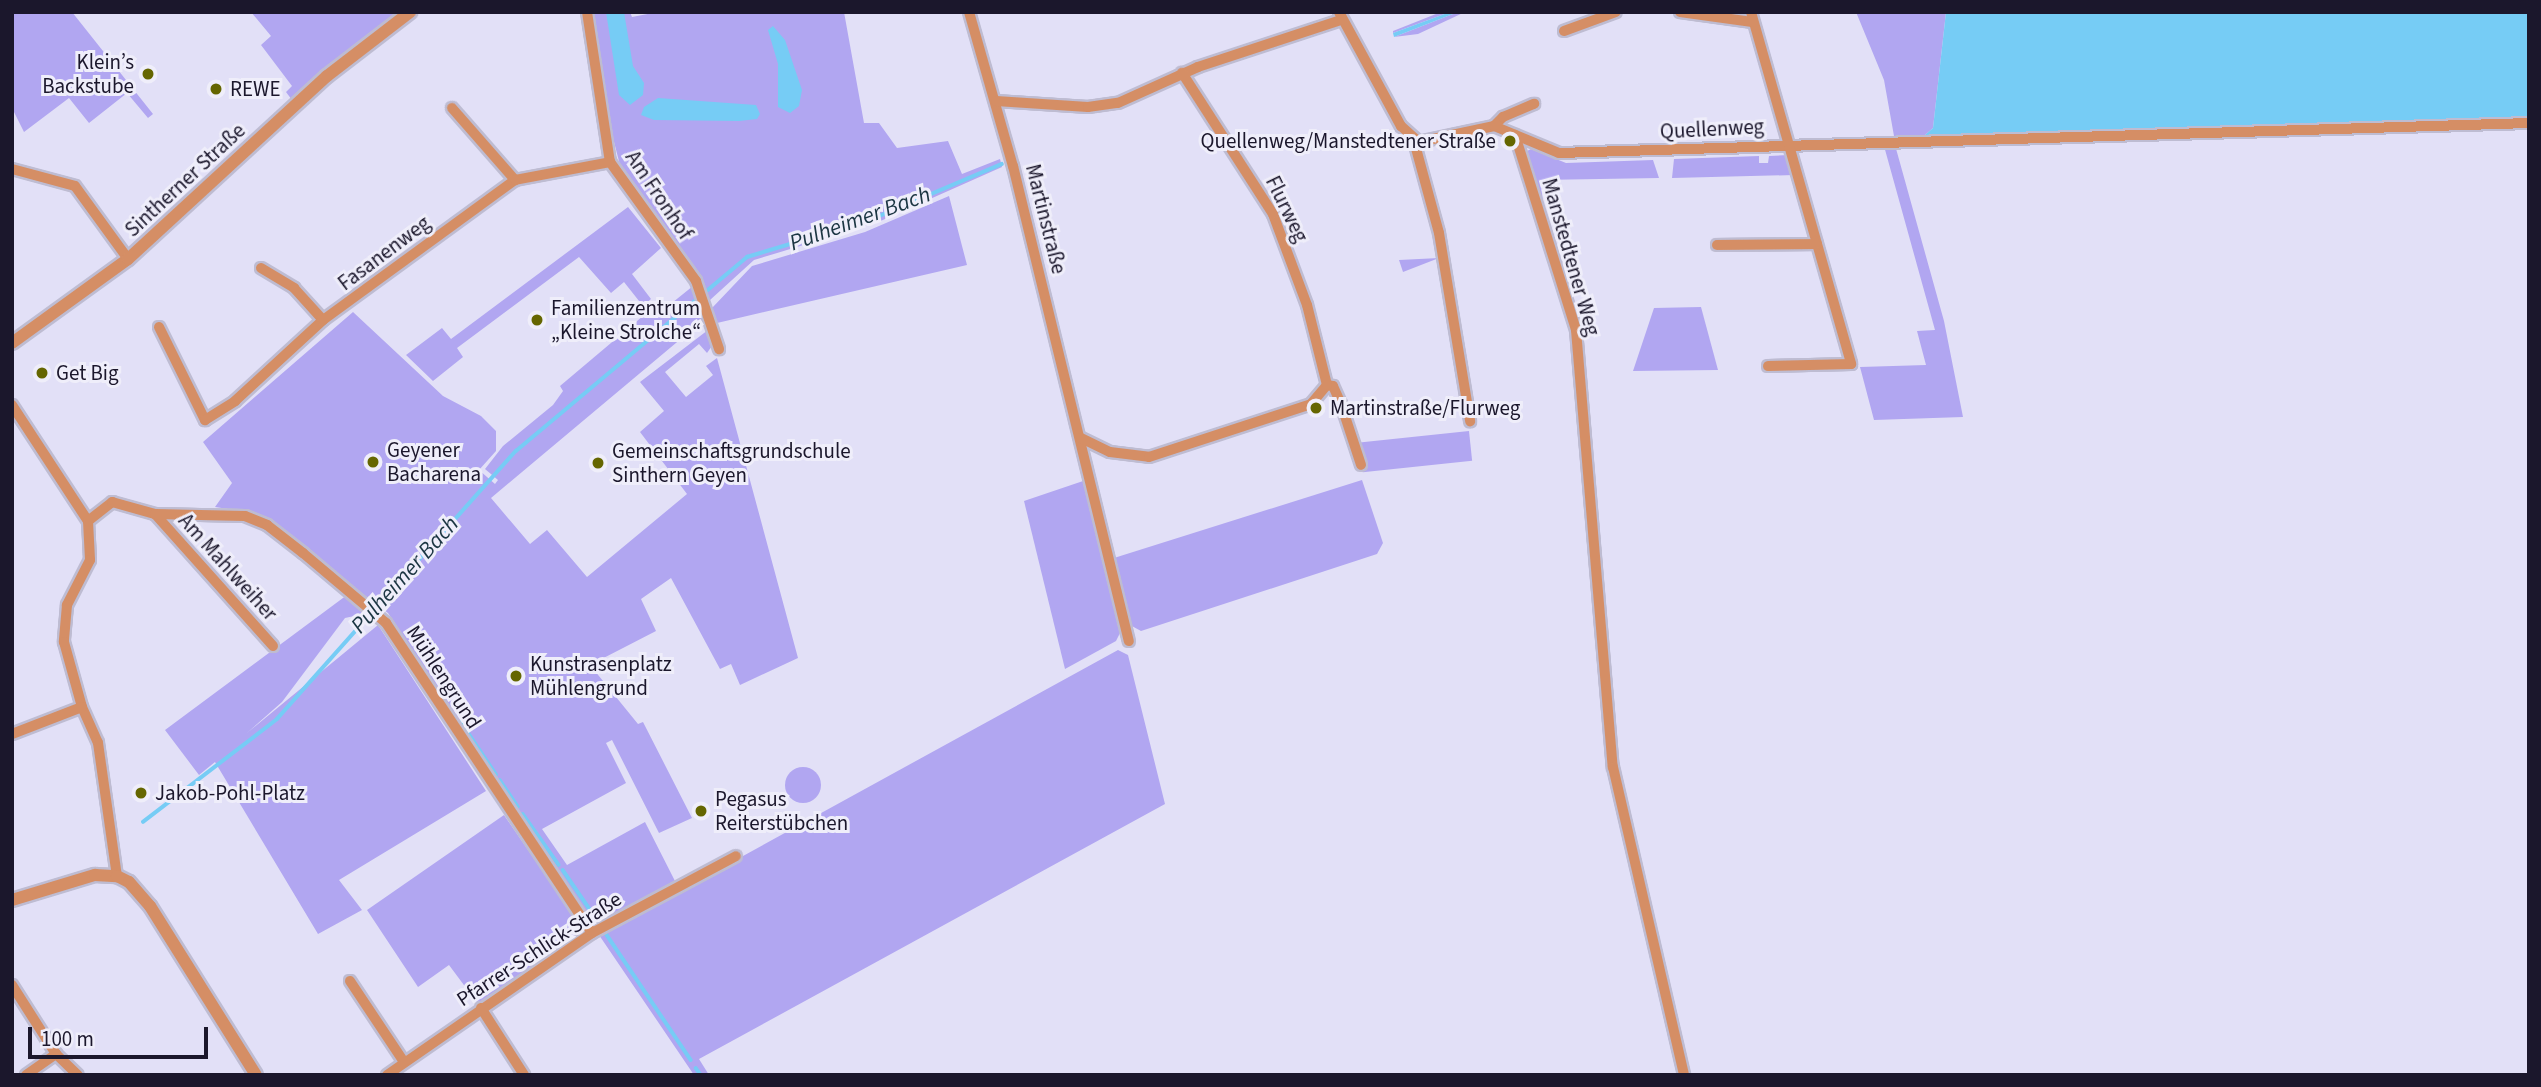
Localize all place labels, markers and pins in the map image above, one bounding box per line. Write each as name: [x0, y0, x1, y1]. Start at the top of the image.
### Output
place label: Klein’s Backstube: [42, 49, 134, 99]
marker: Klein’s Backstube: [140, 66, 156, 82]
place label: REWE: [230, 76, 281, 102]
marker: REWE: [208, 81, 224, 97]
place label: Quellenweg/Manstedtener Straße: [1201, 128, 1496, 154]
marker: Quellenweg/Manstedtener Straße: [1502, 133, 1518, 149]
place label: Familienzentrum „Kleine Strolche“: [551, 295, 701, 345]
marker: Familienzentrum „Kleine Strolche“: [529, 312, 545, 328]
place label: Get Big: [56, 360, 119, 386]
marker: Get Big: [34, 365, 50, 381]
place label: Martinstraße/Flurweg: [1330, 395, 1520, 421]
marker: Martinstraße/Flurweg: [1308, 400, 1324, 416]
place label: Geyener Bacharena: [387, 437, 481, 487]
place label: Gemeinschaftsgrundschule Sinthern Geyen: [612, 438, 851, 488]
marker: Geyener Bacharena: [365, 454, 381, 470]
marker: Gemeinschaftsgrundschule Sinthern Geyen: [590, 455, 606, 471]
place label: Kunstrasenplatz Mühlengrund: [530, 651, 672, 701]
marker: Kunstrasenplatz Mühlengrund: [508, 668, 524, 684]
place label: Jakob-Pohl-Platz: [155, 780, 305, 806]
marker: Jakob-Pohl-Platz: [133, 785, 149, 801]
place label: Pegasus Reiterstübchen: [715, 786, 848, 836]
marker: Pegasus Reiterstübchen: [693, 803, 709, 819]

